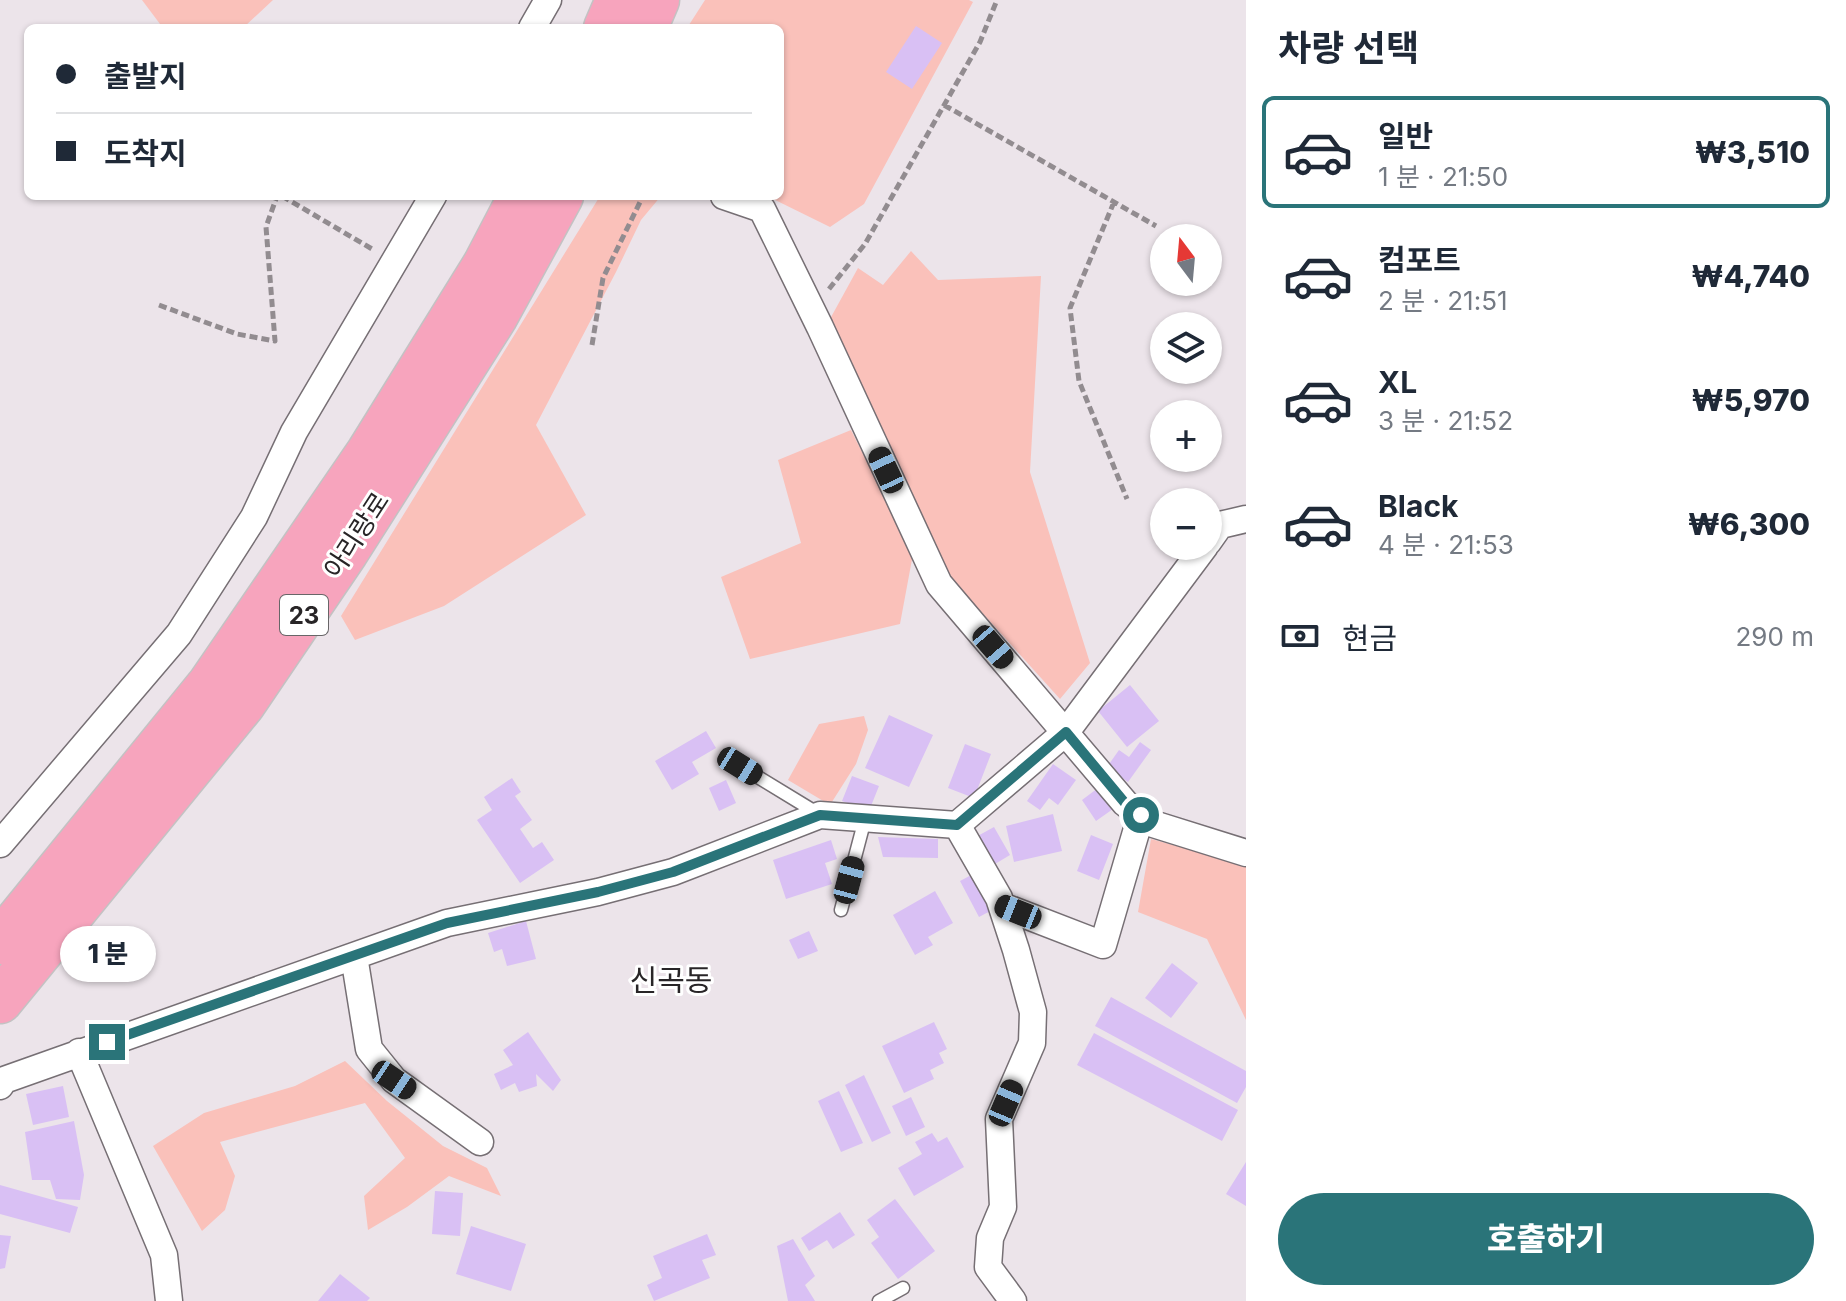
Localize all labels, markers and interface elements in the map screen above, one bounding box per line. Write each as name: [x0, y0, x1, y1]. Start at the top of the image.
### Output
text: 차량 선택: [1278, 26, 1419, 70]
text: 출발지: [104, 58, 187, 94]
icon: car: [1282, 116, 1354, 188]
text: 일반: [1378, 118, 1433, 154]
text: ₩3,510: [1695, 134, 1810, 170]
text: 도착지: [104, 135, 187, 171]
text: 1 분 · 21:50: [1378, 161, 1508, 192]
north arrow: [1150, 224, 1222, 296]
map controls: [1150, 224, 1222, 560]
icon: car: [1282, 240, 1354, 312]
text: 컴포트: [1378, 242, 1461, 278]
text: ₩4,740: [1691, 258, 1810, 294]
text: 2 분 · 21:51: [1378, 285, 1508, 316]
button: layers: [1150, 312, 1222, 384]
icon: car: [1282, 364, 1354, 436]
text: XL: [1378, 364, 1417, 400]
text: ₩5,970: [1692, 382, 1810, 418]
button: +: [1150, 400, 1222, 472]
text: 3 분 · 21:52: [1378, 405, 1513, 436]
car: [865, 443, 907, 497]
street label: 아리랑로: [317, 486, 395, 584]
button: −: [1150, 488, 1222, 560]
icon: car: [1282, 488, 1354, 560]
text: Black: [1378, 488, 1458, 524]
text: ₩6,300: [1688, 506, 1810, 542]
text: 4 분 · 21:53: [1378, 529, 1514, 560]
road number: 23: [280, 595, 328, 635]
icon: cash: [1278, 614, 1322, 658]
text: 현금: [1342, 620, 1397, 656]
car: [968, 621, 1018, 673]
text: 290 m: [1736, 621, 1814, 652]
car: [713, 743, 767, 789]
route start: [1123, 797, 1159, 833]
car: [831, 854, 867, 906]
car: [991, 892, 1045, 932]
callout: 1 분: [59, 926, 155, 982]
text: 1 분: [87, 938, 129, 969]
district label: 신곡동: [630, 962, 712, 998]
route end: [89, 1024, 125, 1060]
car: [367, 1057, 421, 1103]
car: [986, 1076, 1026, 1130]
button: 호출하기: [1278, 1193, 1814, 1285]

